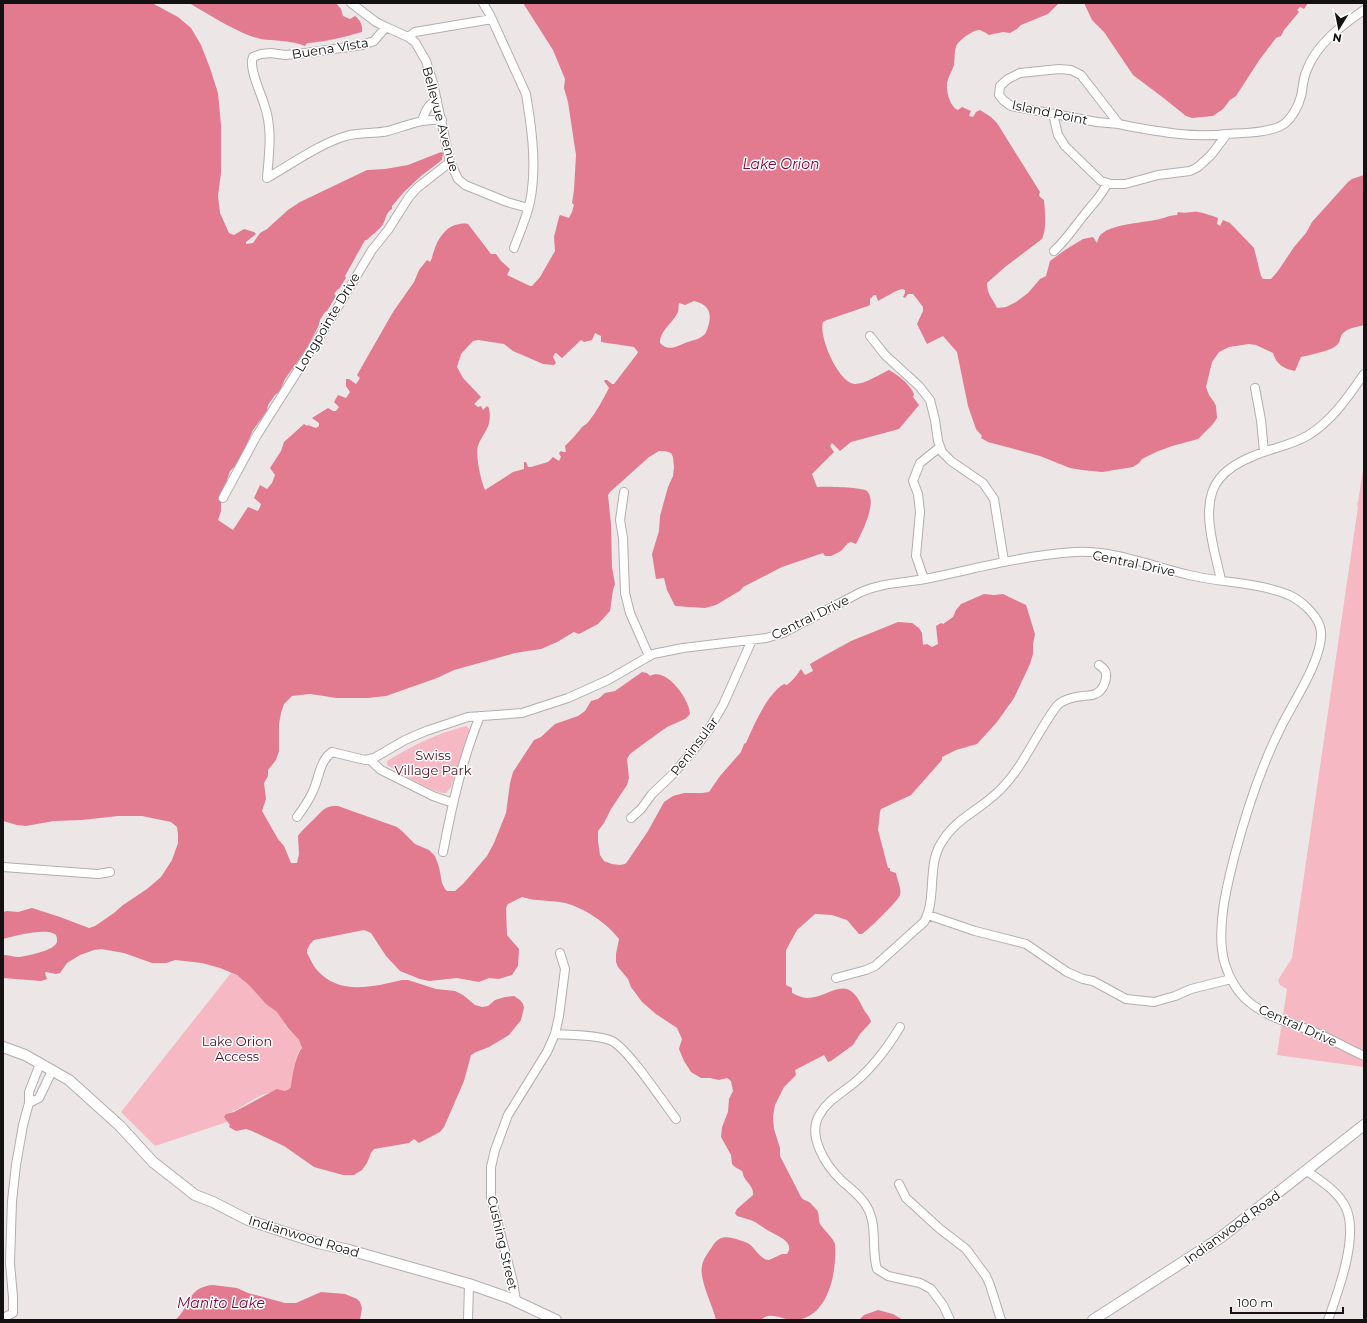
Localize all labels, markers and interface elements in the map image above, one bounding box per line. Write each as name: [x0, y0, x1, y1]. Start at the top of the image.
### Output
north arrow: [1319, 8, 1359, 48]
text: N: [1332, 30, 1343, 46]
street label: Buena Vista: [290, 34, 370, 62]
street label: Bellevue Avenue: [419, 65, 463, 174]
street label: Island Point: [1011, 96, 1089, 128]
water label: Lake Orion: [742, 155, 820, 173]
street label: Longpointe Drive: [291, 269, 363, 375]
street label: Central Drive: [1091, 546, 1177, 580]
street label: Central Drive: [769, 591, 851, 643]
street label: Peninsular: [667, 713, 721, 779]
park label: Swiss Village Park: [395, 747, 472, 778]
street label: Central Drive: [1256, 1001, 1340, 1049]
park label: Lake Orion Access: [202, 1033, 272, 1064]
street label: Indianwood Road: [1181, 1187, 1283, 1267]
street label: Cushing Street: [484, 1194, 522, 1292]
street label: Indianwood Road: [247, 1212, 361, 1260]
scale bar: [1231, 1289, 1343, 1315]
water label: Manito Lake: [177, 1294, 265, 1312]
text: 100 m: [1237, 1295, 1273, 1310]

